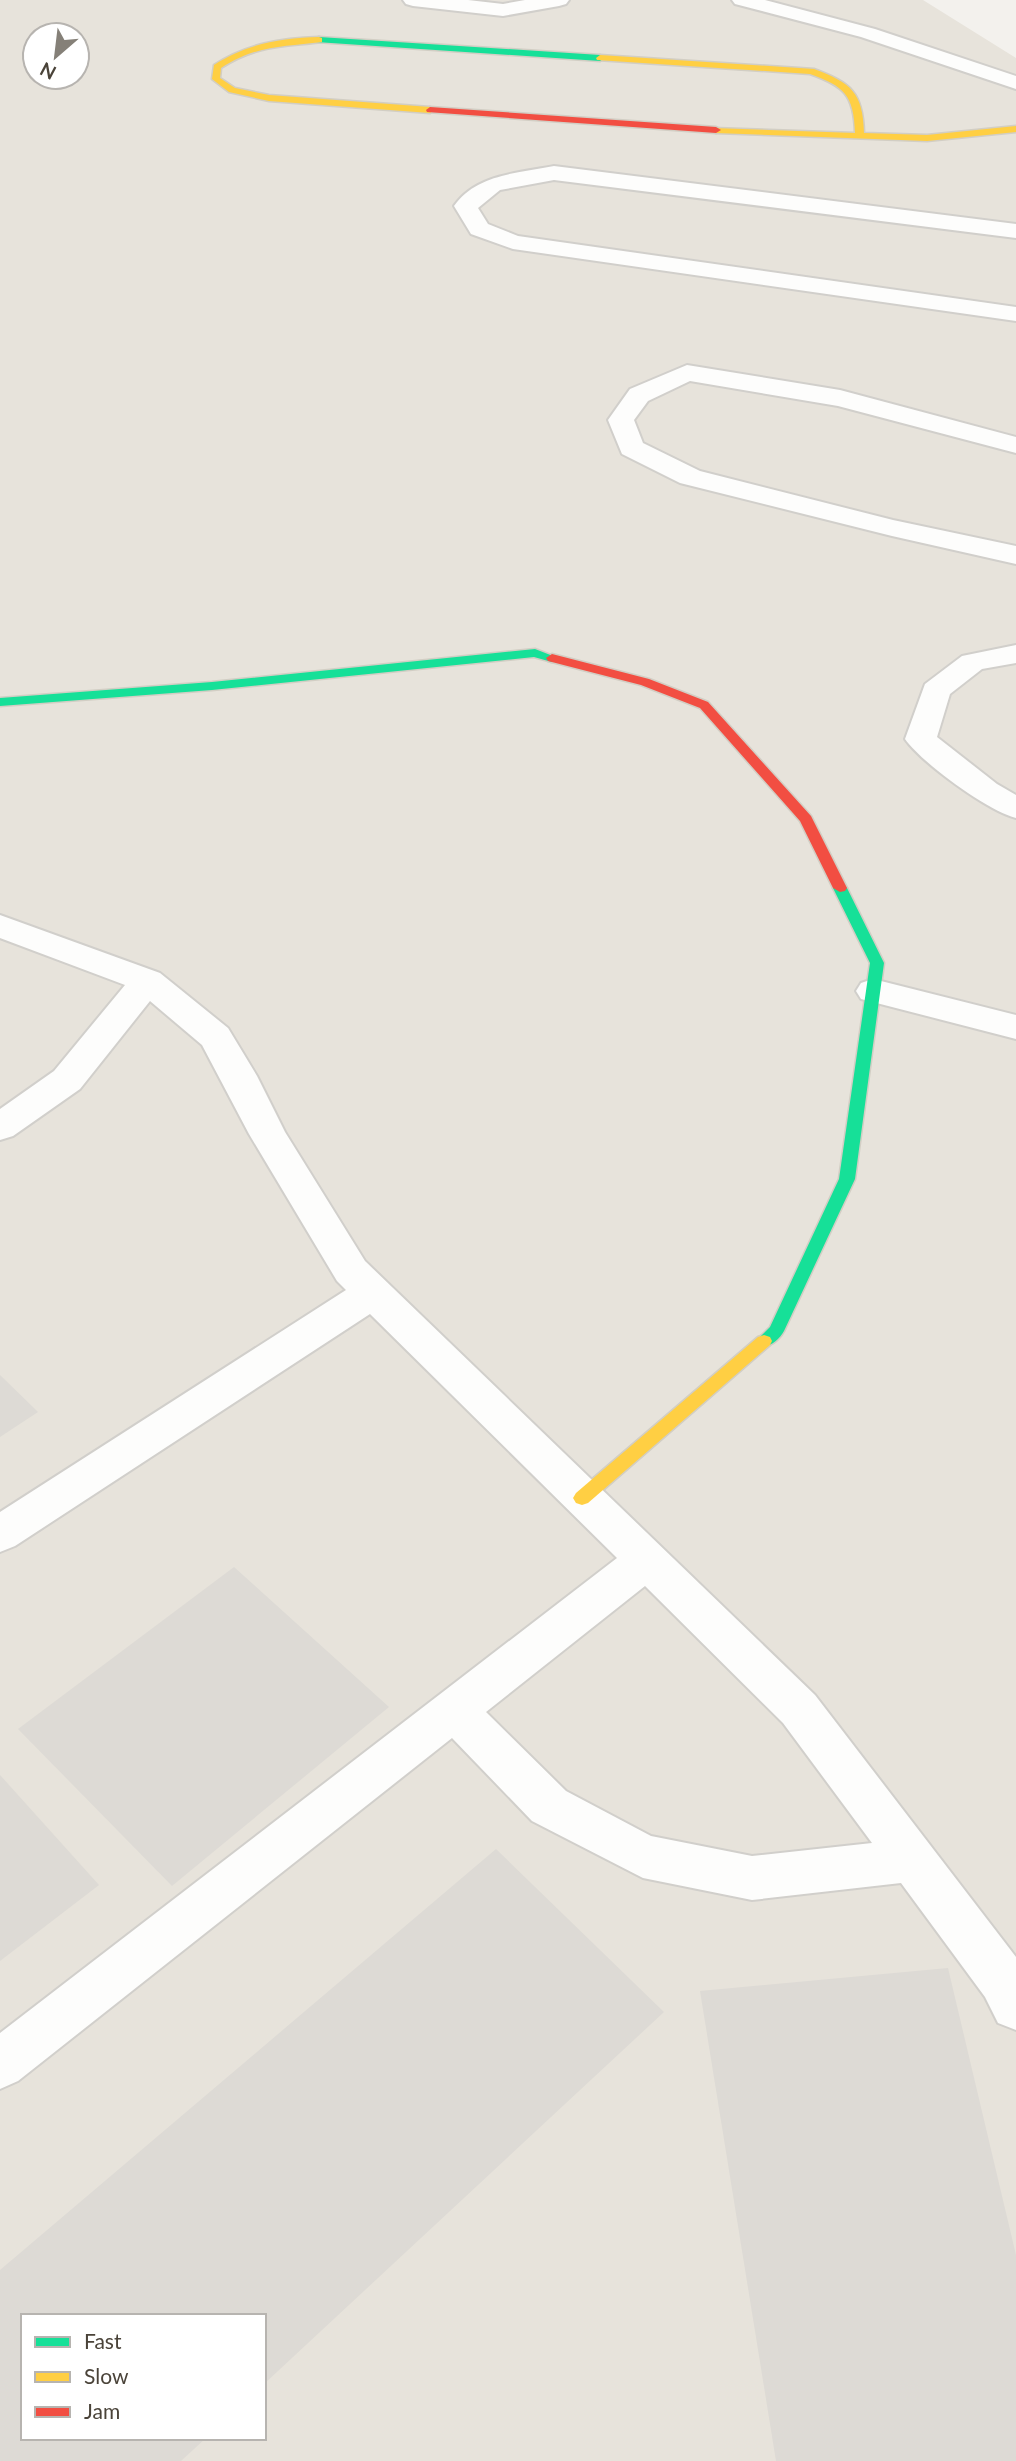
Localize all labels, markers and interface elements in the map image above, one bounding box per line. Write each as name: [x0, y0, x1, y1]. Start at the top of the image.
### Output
north arrow: [21, 21, 91, 91]
text: N: [36, 58, 60, 85]
legend: [21, 2314, 266, 2440]
text: Fast: [84, 2328, 122, 2353]
text: Slow: [84, 2363, 129, 2388]
text: Jam: [84, 2398, 120, 2423]

